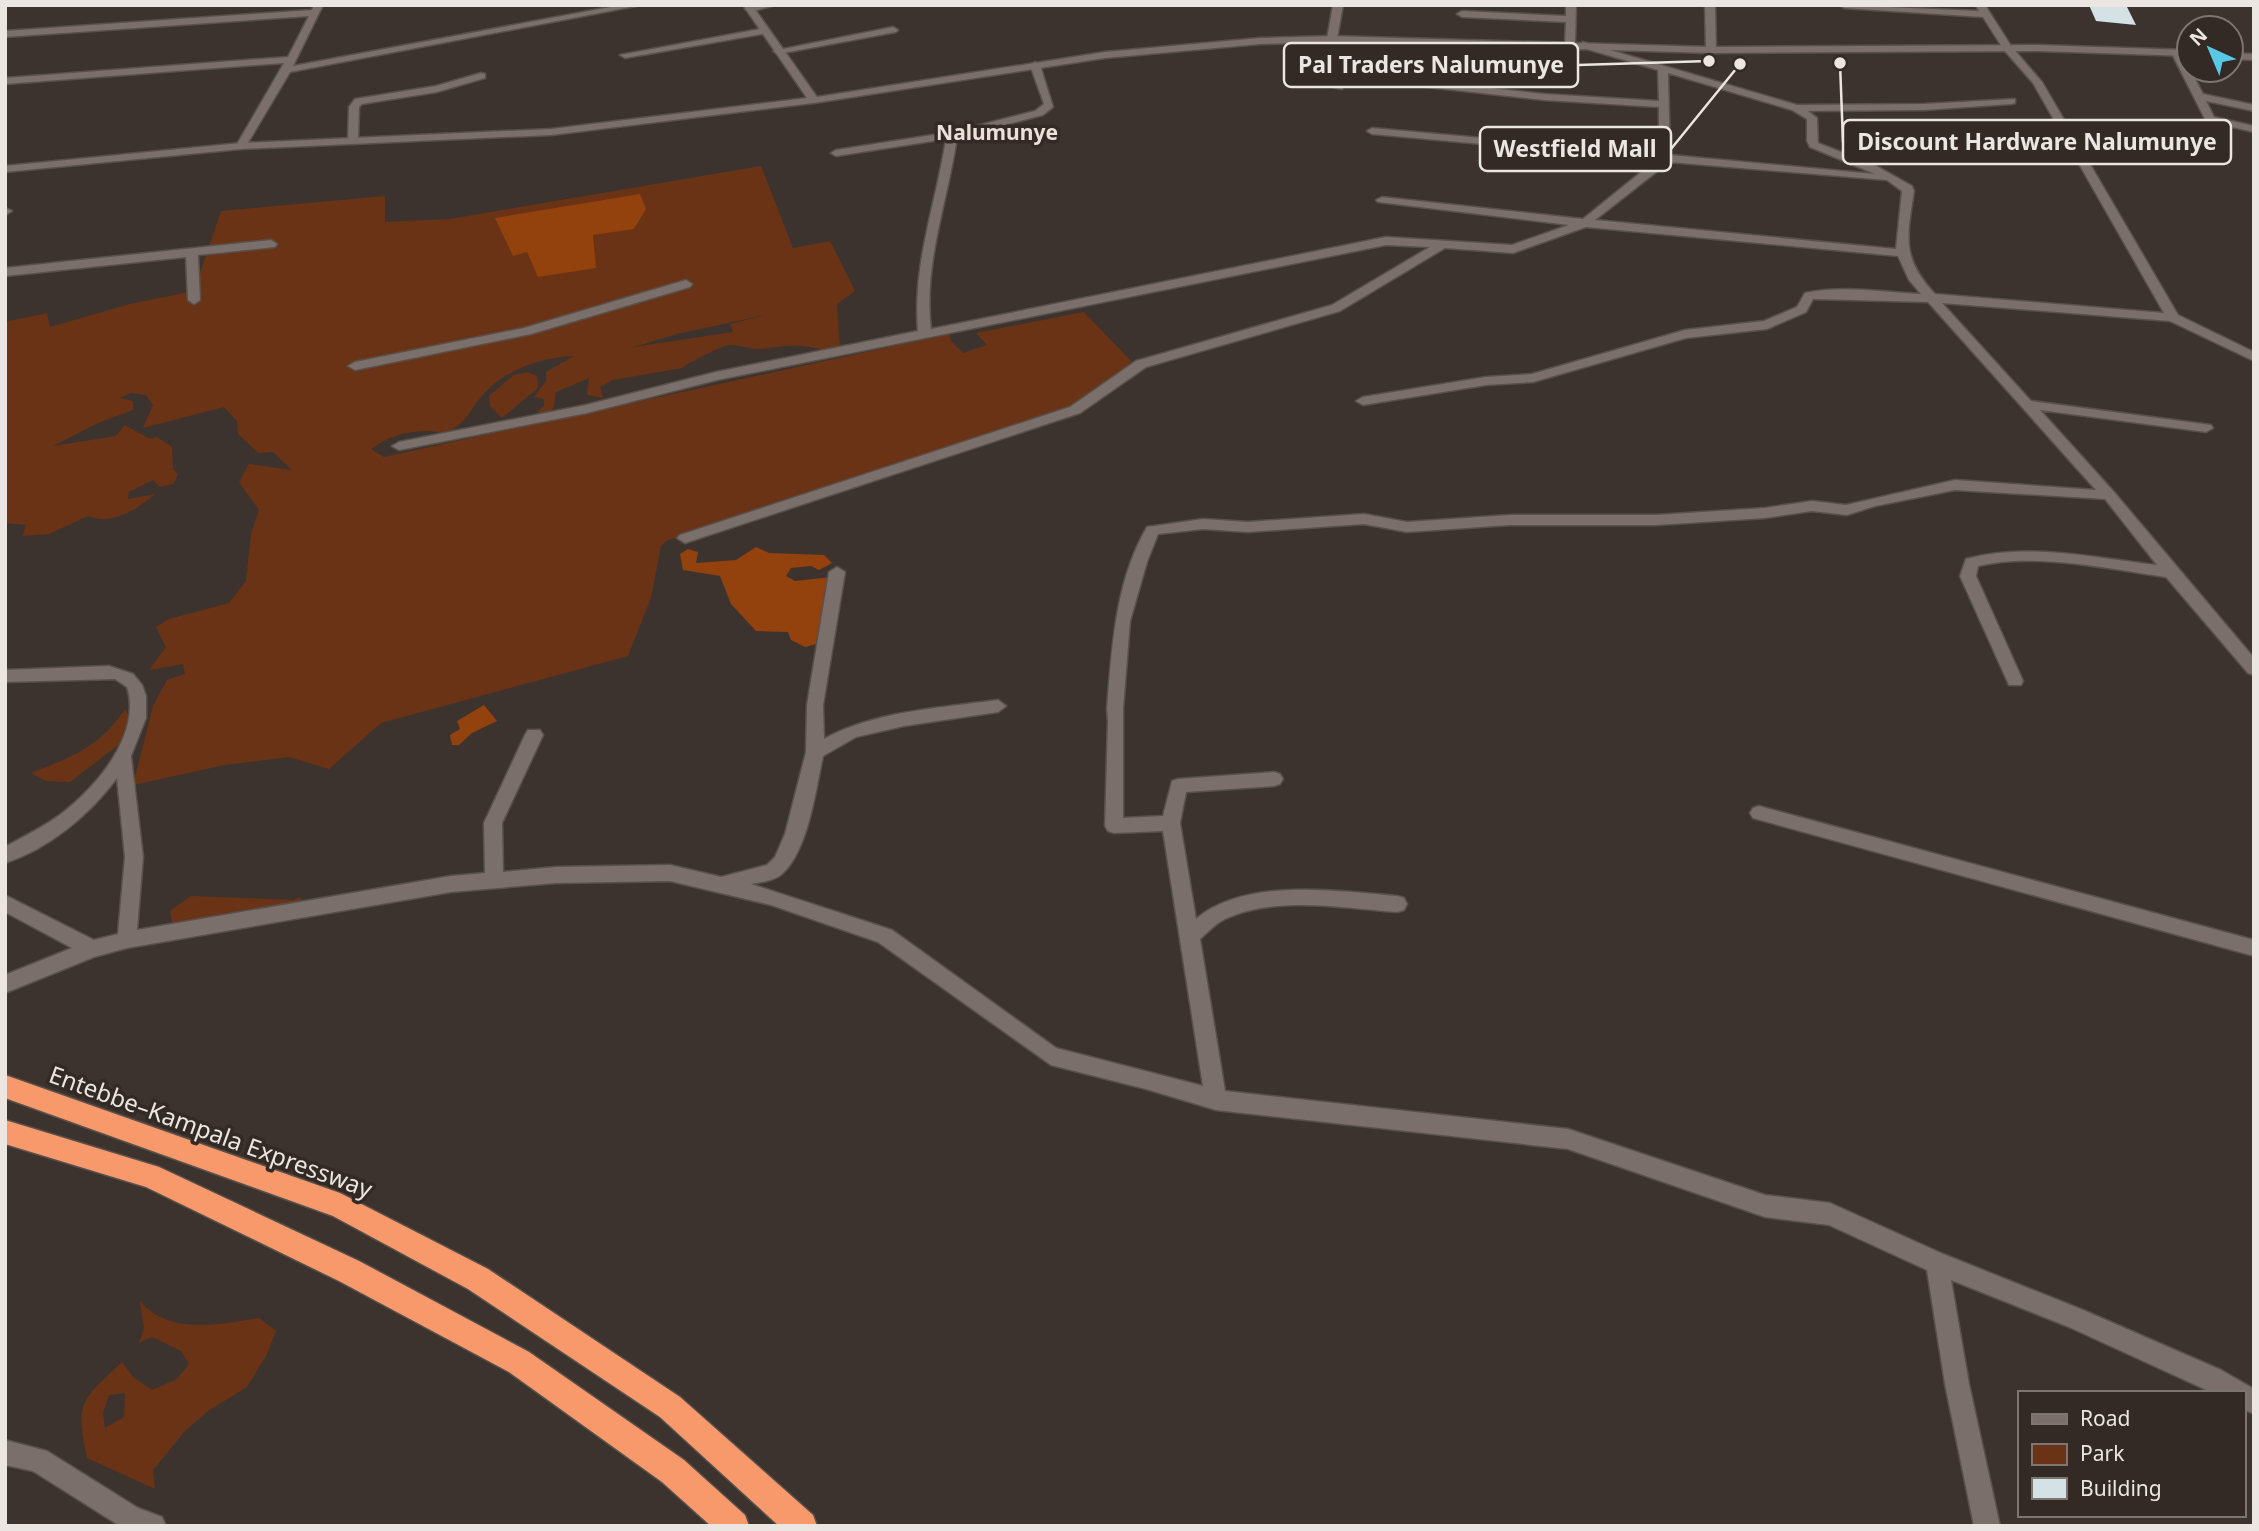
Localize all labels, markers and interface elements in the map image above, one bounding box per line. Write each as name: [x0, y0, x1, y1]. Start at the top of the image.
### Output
north arrow: [2175, 14, 2245, 84]
text: N: [2184, 22, 2213, 51]
callout: Pal Traders Nalumunye: [1284, 43, 1578, 87]
text: Pal Traders Nalumunye: [1298, 48, 1564, 80]
district label: Nalumunye: [936, 118, 1058, 146]
callout: Discount Hardware Nalumunye: [1843, 120, 2231, 164]
text: Discount Hardware Nalumunye: [1857, 125, 2217, 157]
callout: Westfield Mall: [1480, 127, 1671, 171]
text: Westfield Mall: [1493, 132, 1657, 164]
street label: Entebbe–Kampala Expressway: [45, 1057, 378, 1205]
legend: [2018, 1391, 2245, 1517]
text: Road: [2080, 1404, 2130, 1432]
text: Park: [2080, 1439, 2125, 1467]
text: Building: [2080, 1474, 2162, 1502]

